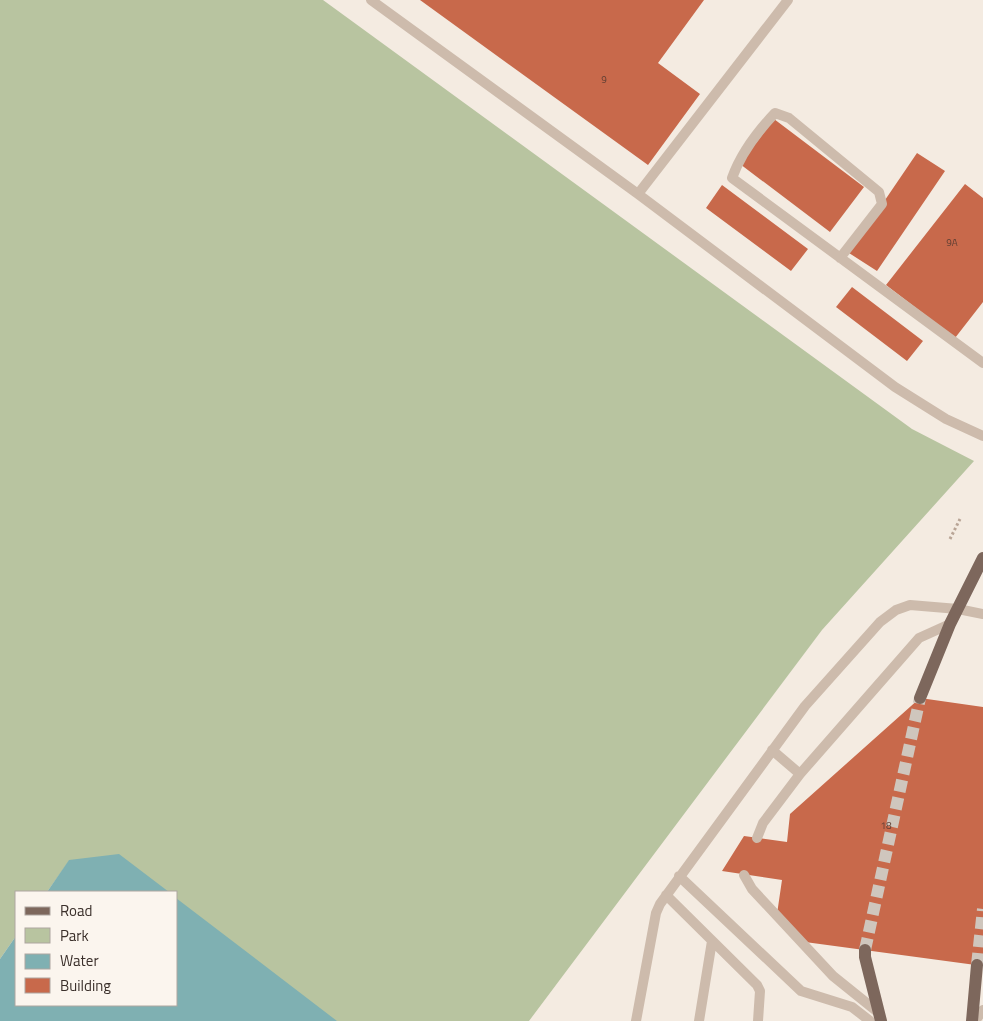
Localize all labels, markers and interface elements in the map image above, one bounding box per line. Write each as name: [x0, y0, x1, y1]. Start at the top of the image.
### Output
house number: 9: [601, 72, 607, 87]
house number: 9A: [946, 235, 958, 250]
house number: 18: [880, 818, 892, 833]
legend: [15, 891, 178, 1006]
text: Road: [60, 899, 92, 922]
text: Park: [60, 924, 89, 947]
text: Water: [60, 949, 99, 972]
text: Building: [60, 974, 111, 997]

